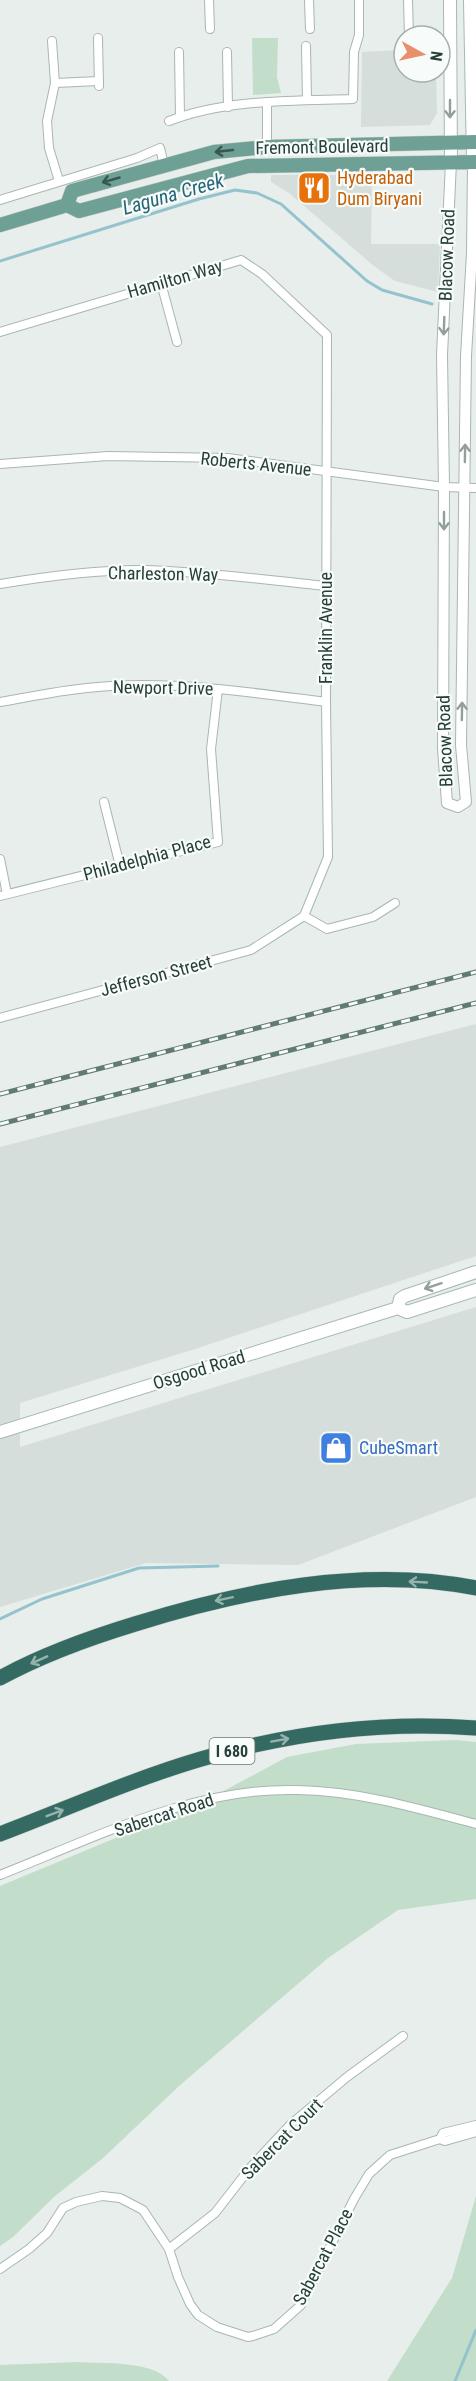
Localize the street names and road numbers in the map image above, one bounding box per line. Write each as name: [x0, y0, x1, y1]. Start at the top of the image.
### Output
street label: Fremont Boulevard: [255, 135, 389, 158]
street label: Blacow Road: [434, 209, 459, 301]
street label: Hamilton Way: [125, 255, 225, 302]
street label: Roberts Avenue: [200, 447, 313, 480]
street label: Charleston Way: [108, 562, 219, 585]
street label: Franklin Avenue: [315, 572, 336, 684]
street label: Newport Drive: [113, 676, 213, 699]
street label: Blacow Road: [432, 695, 457, 787]
street label: Philadelphia Place: [81, 830, 213, 885]
street label: Jefferson Street: [98, 951, 214, 1000]
street label: Osgood Road: [150, 1346, 247, 1393]
road number: I 680: [210, 1738, 254, 1764]
street label: Sabercat Road: [112, 1789, 216, 1840]
street label: Sabercat Court: [237, 2094, 327, 2184]
street label: Sabercat Place: [288, 2205, 357, 2309]

